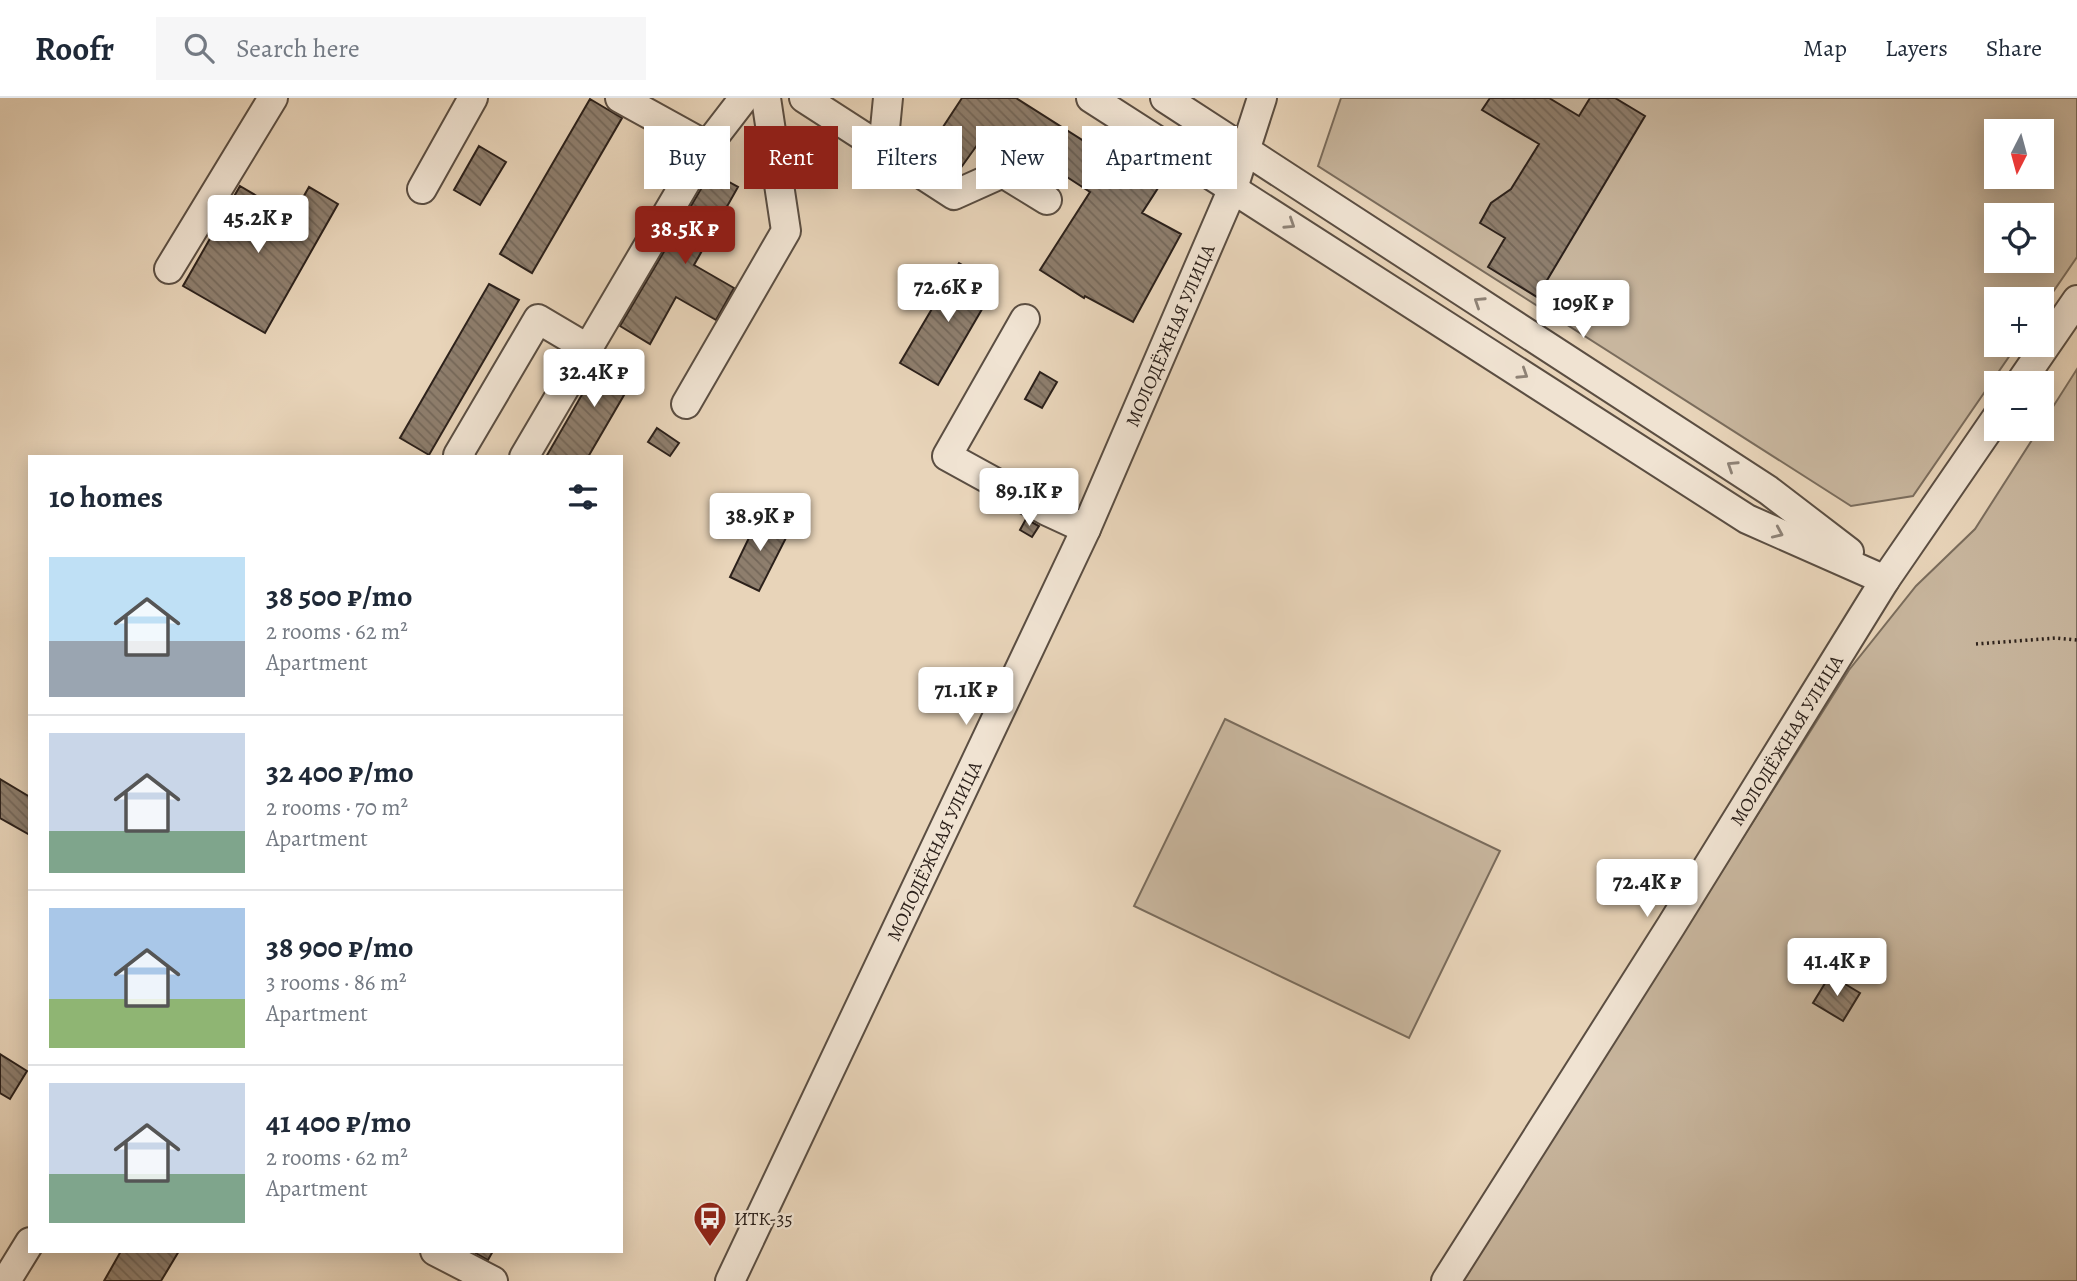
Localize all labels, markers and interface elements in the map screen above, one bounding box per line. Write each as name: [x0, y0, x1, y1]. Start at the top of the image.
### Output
search box: [156, 17, 646, 80]
text: Roofr: [35, 26, 114, 71]
icon: search: [180, 29, 218, 67]
text: Search here: [236, 31, 360, 66]
text: Map: [1803, 32, 1847, 64]
text: Layers: [1885, 32, 1948, 64]
text: Share: [1986, 32, 2042, 64]
north arrow: [1984, 119, 2054, 189]
map controls: [1984, 119, 2054, 441]
chip: Buy: [644, 126, 730, 189]
chip: Rent: [744, 126, 838, 189]
chip: Filters: [852, 126, 962, 189]
chip: New: [976, 126, 1068, 189]
chip: Apartment: [1082, 126, 1237, 189]
pin: 45.2K ₽: [193, 195, 323, 255]
text: 45.2K ₽: [224, 202, 292, 233]
button: locate: [1984, 203, 2054, 273]
pin: 38.5K ₽: [620, 206, 750, 266]
text: 38.5K ₽: [651, 213, 719, 244]
one-way arrow: [1282, 216, 1295, 229]
street label: МОЛОДЁЖНАЯ УЛИЦА: [1120, 239, 1222, 431]
pin: 72.6K ₽: [883, 264, 1013, 324]
text: 72.6K ₽: [914, 271, 982, 302]
pin: 109K ₽: [1526, 280, 1640, 340]
text: 109K ₽: [1552, 287, 1614, 318]
button: +: [1984, 287, 2054, 357]
one-way arrow: [1474, 297, 1487, 310]
pin: 32.4K ₽: [529, 350, 659, 409]
text: 32.4K ₽: [560, 356, 628, 387]
one-way arrow: [1515, 366, 1528, 379]
button: −: [1984, 371, 2054, 441]
one-way arrow: [1726, 461, 1739, 474]
pin: 89.1K ₽: [964, 468, 1094, 528]
text: 89.1K ₽: [995, 475, 1063, 506]
text: 10 homes: [49, 477, 163, 517]
icon: filters: [564, 478, 602, 516]
pin: 38.9K ₽: [695, 494, 825, 553]
text: 38.9K ₽: [726, 500, 794, 531]
one-way arrow: [1771, 525, 1783, 539]
text: 38 500 ₽/mo: [266, 576, 412, 616]
icon: home: [105, 585, 189, 669]
text: 2 rooms · 62 m²: [266, 616, 408, 647]
text: Apartment: [266, 647, 368, 678]
street label: МОЛОДЁЖНАЯ УЛИЦА: [1724, 649, 1850, 831]
pin: 71.1K ₽: [901, 668, 1031, 727]
text: 71.1K ₽: [934, 674, 998, 705]
text: 32 400 ₽/mo: [266, 752, 414, 792]
street label: МОЛОДЁЖНАЯ УЛИЦА: [881, 756, 989, 946]
icon: home: [105, 761, 189, 845]
text: 2 rooms · 70 m²: [266, 792, 408, 823]
text: Apartment: [266, 823, 368, 854]
pin: 72.4K ₽: [1582, 860, 1712, 919]
text: 72.4K ₽: [1613, 866, 1681, 897]
text: 38 900 ₽/mo: [266, 927, 414, 967]
icon: home: [105, 936, 189, 1020]
pin: 41.4K ₽: [1772, 939, 1902, 998]
text: 41.4K ₽: [1804, 945, 1870, 976]
text: 3 rooms · 86 m²: [266, 967, 407, 998]
text: Apartment: [266, 998, 368, 1029]
text: 41 400 ₽/mo: [266, 1102, 411, 1142]
icon: home: [105, 1111, 189, 1195]
text: 2 rooms · 62 m²: [266, 1142, 408, 1173]
text: Apartment: [266, 1173, 368, 1204]
bus stop icon: ИТК-35: [691, 1199, 729, 1248]
place label: ИТК-35: [734, 1206, 793, 1232]

